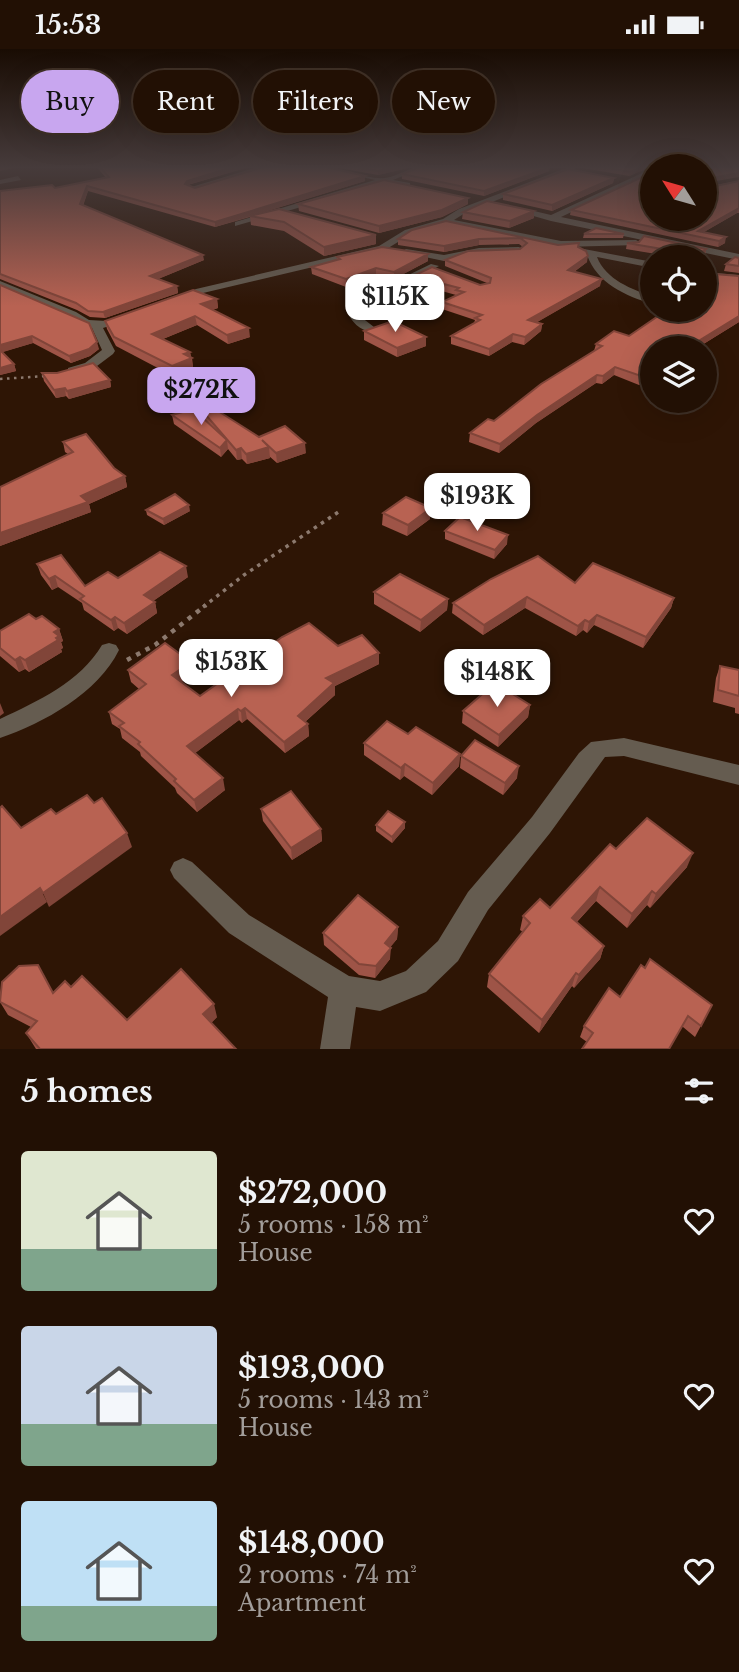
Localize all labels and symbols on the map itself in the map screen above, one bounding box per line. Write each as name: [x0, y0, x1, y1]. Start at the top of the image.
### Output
north arrow: [640, 154, 718, 231]
pin: $115K: [346, 275, 444, 334]
pin: $272K: [152, 367, 250, 427]
pin: $193K: [428, 473, 526, 533]
pin: $153K: [182, 639, 280, 699]
pin: $148K: [448, 649, 546, 709]

